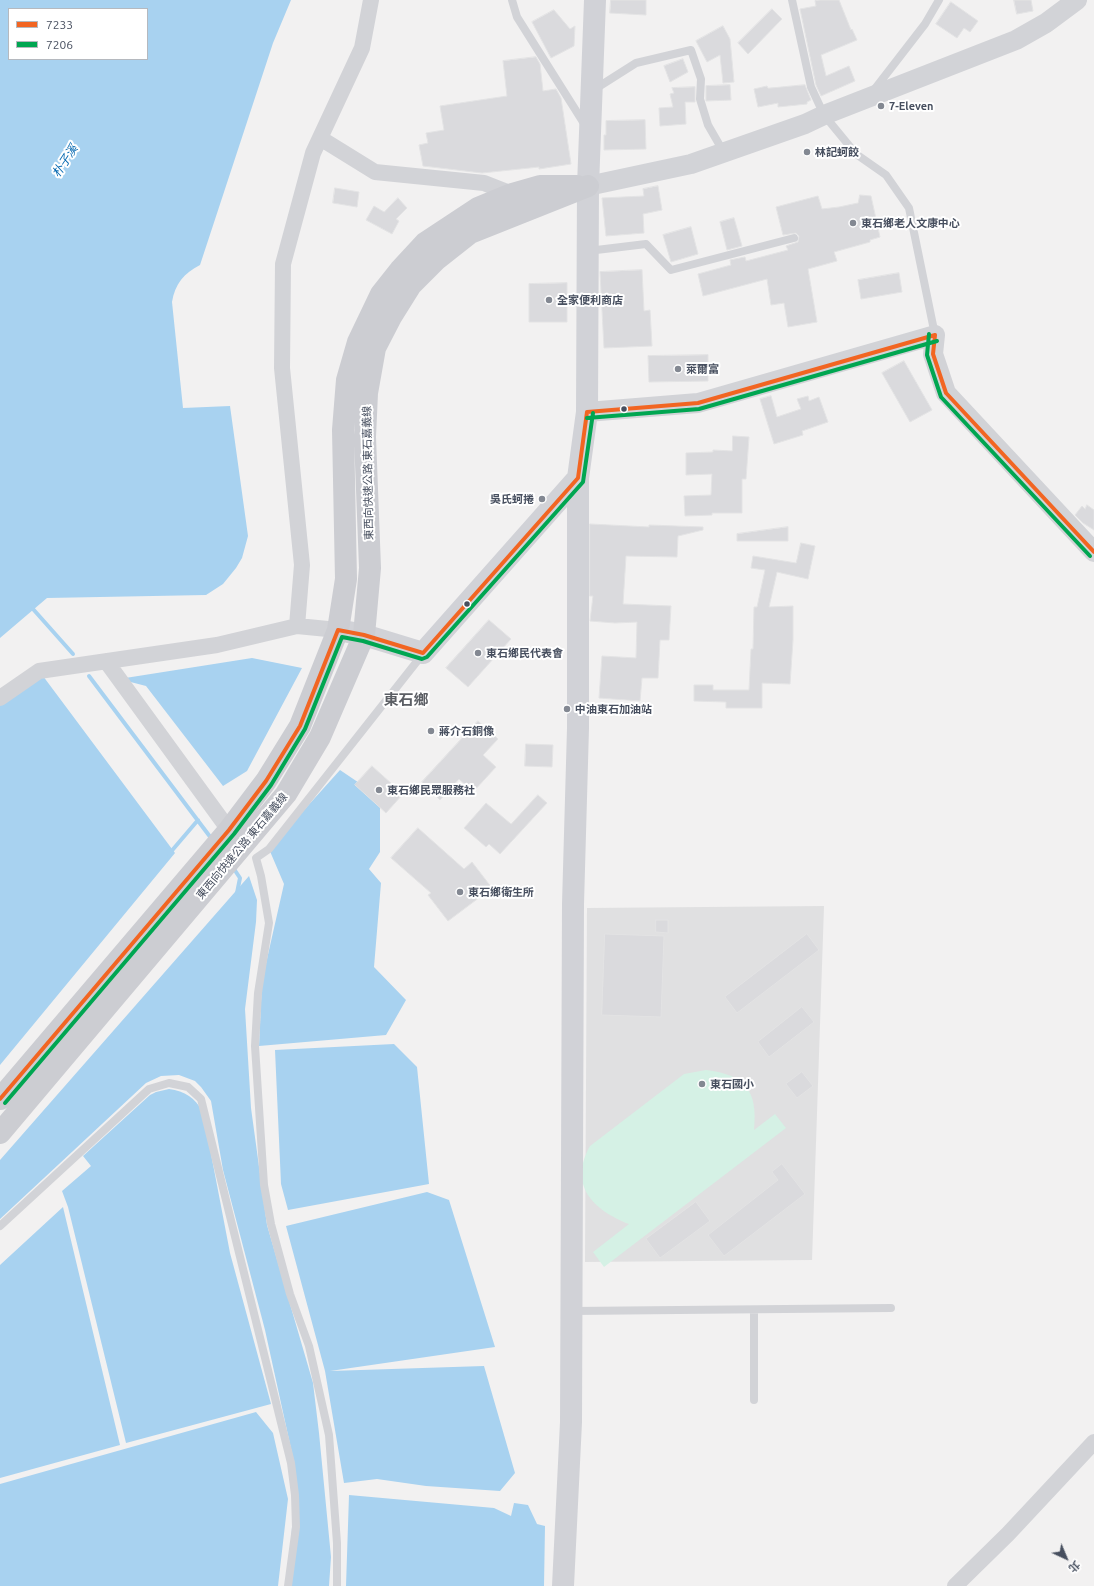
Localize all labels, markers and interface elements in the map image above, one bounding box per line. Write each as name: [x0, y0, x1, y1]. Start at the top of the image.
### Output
legend: [8, 8, 148, 60]
text: 7233: [46, 18, 73, 31]
text: 7206: [46, 38, 73, 51]
place label: 7-Eleven: [889, 99, 934, 113]
marker: 7-Eleven: [876, 101, 886, 111]
water label: 朴子溪: [49, 142, 81, 180]
place label: 林記蚵餃: [815, 145, 859, 159]
marker: 林記蚵餃: [802, 147, 812, 157]
place label: 東石鄉老人文康中心: [861, 216, 960, 230]
marker: 東石鄉老人文康中心: [848, 218, 858, 228]
place label: 全家便利商店: [557, 293, 623, 307]
marker: 全家便利商店: [544, 295, 554, 305]
place label: 萊爾富: [686, 362, 719, 376]
marker: 萊爾富: [673, 364, 683, 374]
unlabelled marker: [619, 404, 629, 414]
street label: 東西向快速公路 東石嘉義線: [360, 406, 376, 540]
place label: 吳氏蚵捲: [490, 492, 534, 506]
marker: 吳氏蚵捲: [537, 494, 547, 504]
unlabelled marker: [462, 599, 472, 609]
place label: 東石鄉民代表會: [486, 646, 563, 660]
marker: 東石鄉民代表會: [473, 648, 483, 658]
district label: 東石鄉: [384, 691, 428, 709]
place label: 中油東石加油站: [575, 702, 652, 716]
marker: 中油東石加油站: [562, 704, 572, 714]
place label: 蔣介石銅像: [439, 724, 494, 738]
marker: 蔣介石銅像: [426, 726, 436, 736]
place label: 東石鄉民眾服務社: [387, 783, 475, 797]
marker: 東石鄉民眾服務社: [374, 785, 384, 795]
street label: 東西向快速公路 東石嘉義線: [194, 790, 290, 902]
place label: 東石鄉衛生所: [468, 885, 534, 899]
marker: 東石鄉衛生所: [455, 887, 465, 897]
place label: 東石國小: [710, 1077, 754, 1091]
marker: 東石國小: [697, 1079, 707, 1089]
north arrow: [1046, 1538, 1086, 1578]
text: 北: [1066, 1558, 1082, 1575]

